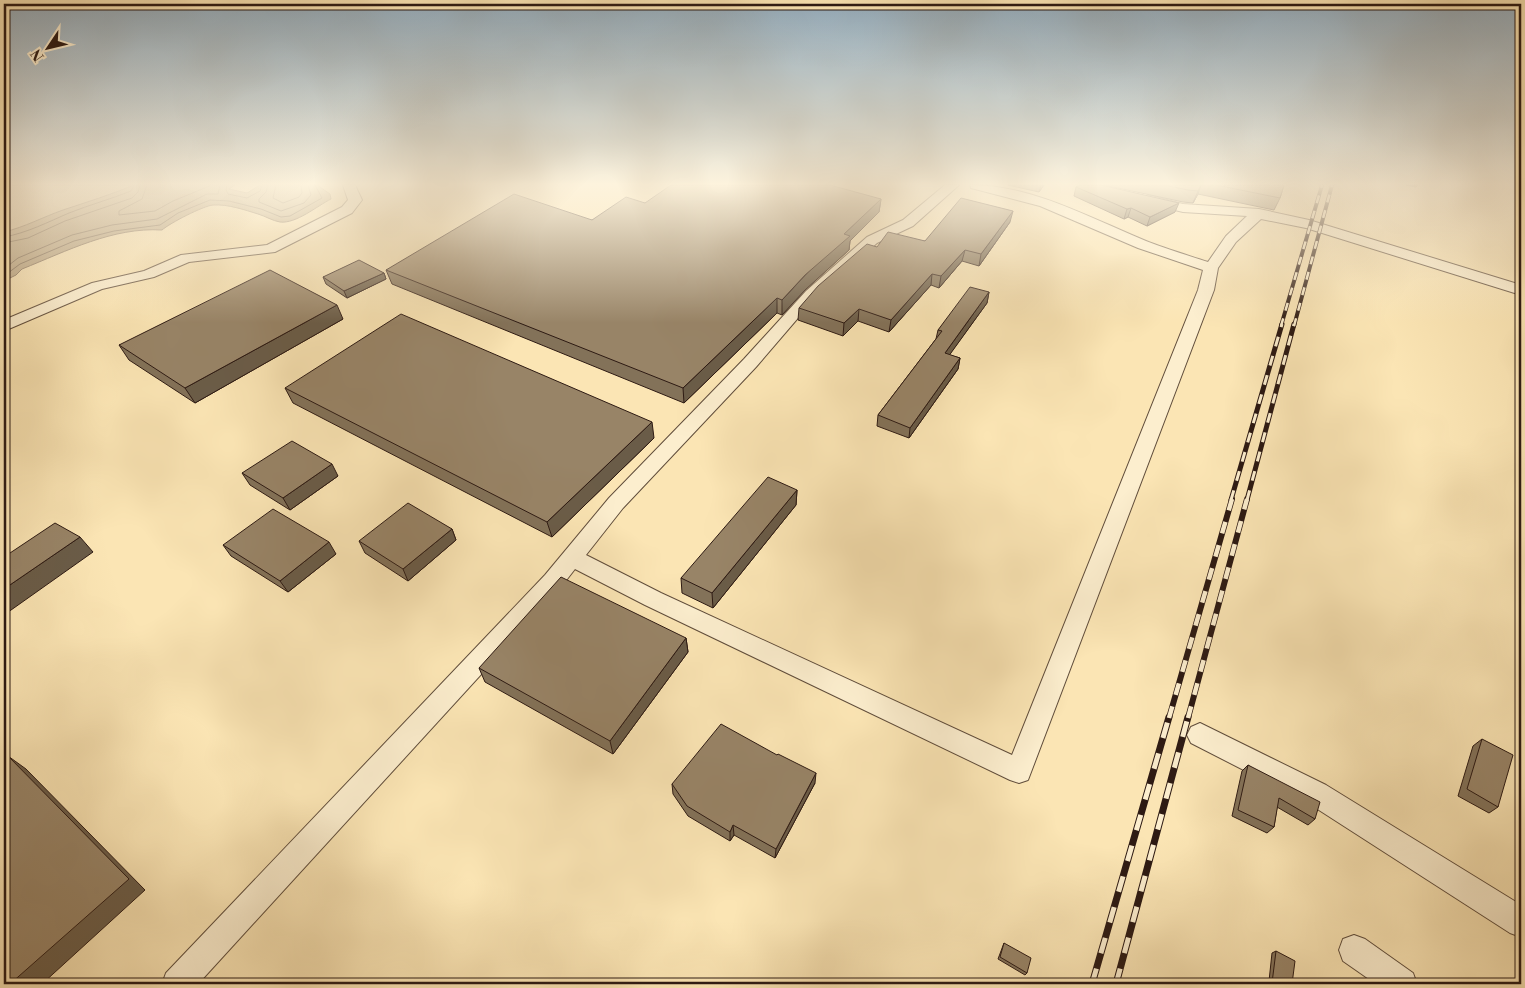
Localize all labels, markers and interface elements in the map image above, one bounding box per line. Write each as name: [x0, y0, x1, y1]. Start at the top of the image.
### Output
north arrow: [22, 22, 72, 72]
text: N: [28, 45, 49, 65]

